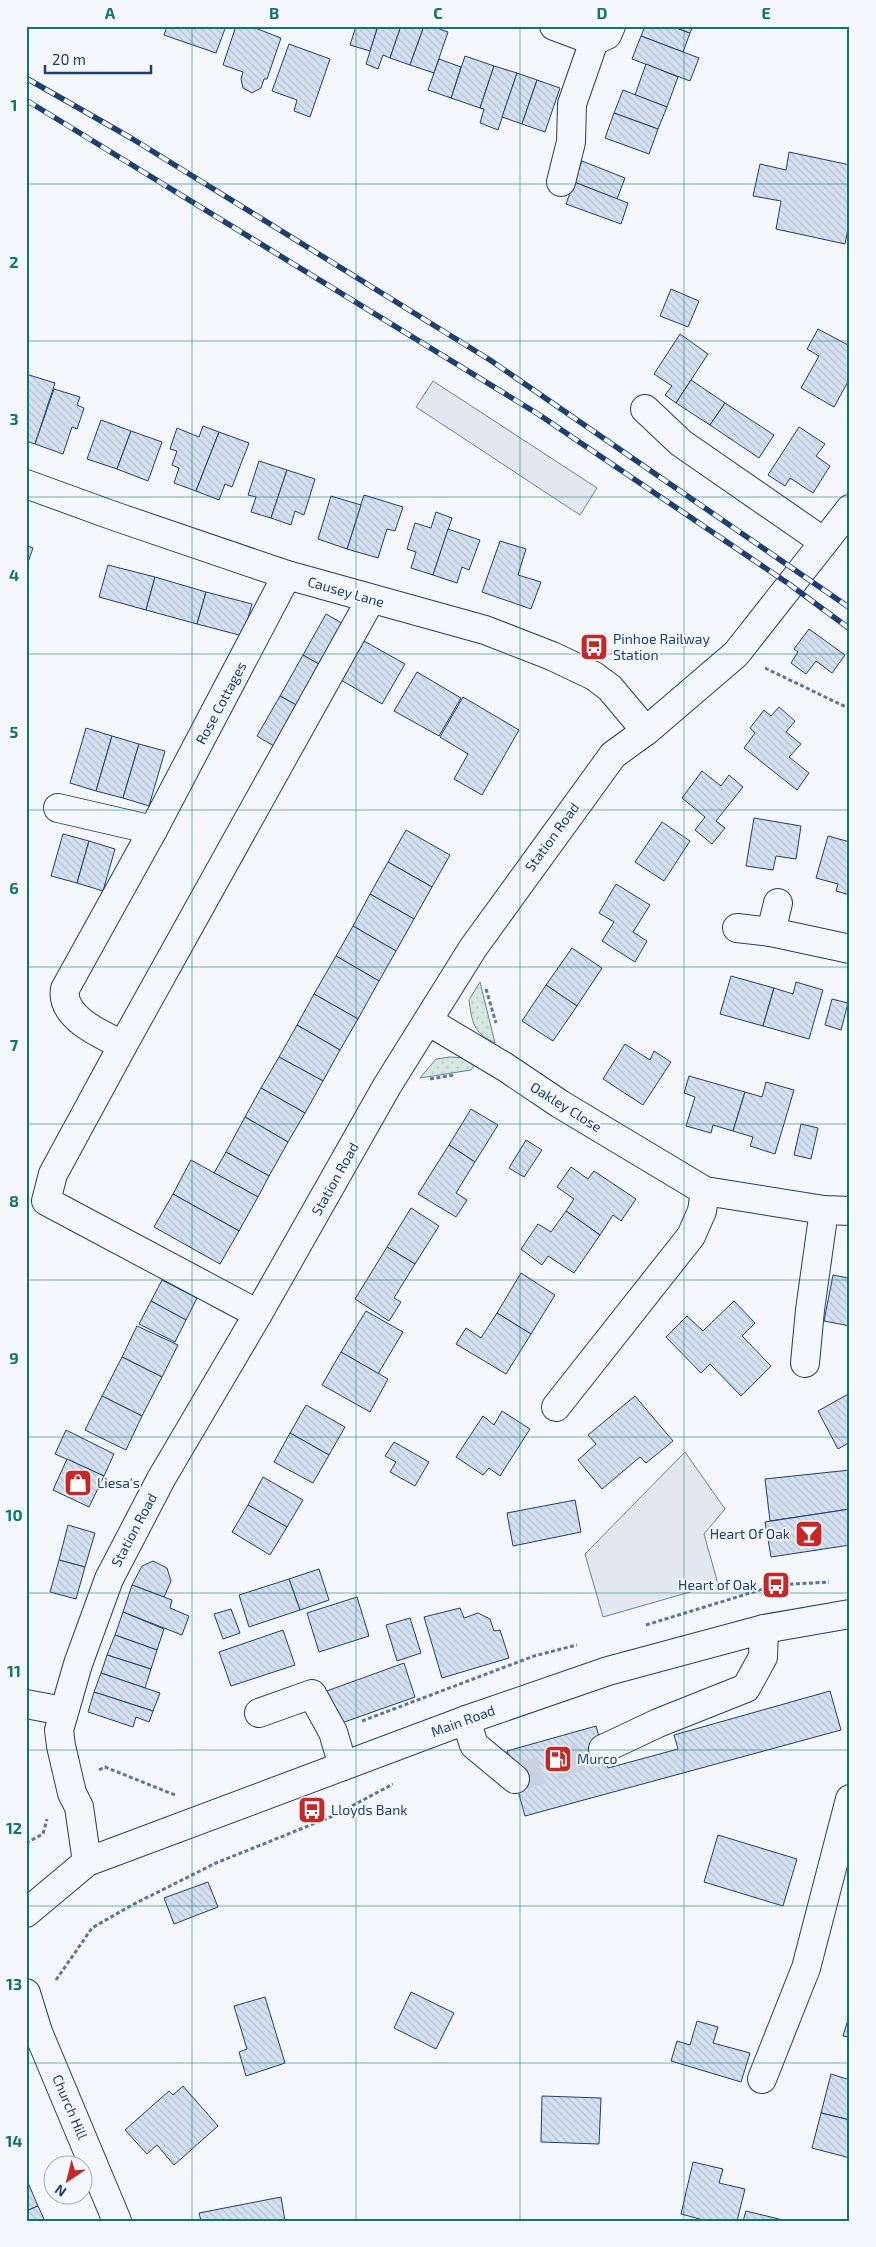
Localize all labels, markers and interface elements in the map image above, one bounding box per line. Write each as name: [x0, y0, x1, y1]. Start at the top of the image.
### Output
text: A: [105, 3, 116, 22]
text: B: [269, 3, 279, 22]
text: C: [433, 3, 443, 22]
text: D: [597, 3, 608, 22]
text: E: [761, 3, 771, 22]
scale bar: [45, 42, 151, 74]
text: 20 m: [52, 50, 86, 68]
text: 1: [11, 95, 17, 114]
text: 2: [9, 252, 19, 271]
text: 3: [9, 409, 19, 428]
text: 4: [9, 565, 19, 584]
street label: Causey Lane: [306, 572, 386, 611]
place label: Pinhoe Railway Station: [613, 630, 711, 663]
bus stop icon: Pinhoe Railway Station: [579, 632, 609, 662]
street label: Rose Cottages: [192, 659, 249, 747]
text: 5: [10, 722, 19, 741]
street label: Station Road: [521, 799, 582, 874]
text: 6: [9, 878, 19, 897]
text: 7: [10, 1035, 19, 1054]
street label: Oakley Close: [528, 1078, 605, 1135]
street label: Station Road: [307, 1139, 362, 1218]
text: 8: [9, 1191, 19, 1210]
text: 9: [9, 1348, 19, 1367]
shop icon: Liesa's: [63, 1468, 93, 1498]
place label: Liesa's: [97, 1474, 140, 1491]
street label: Station Road: [107, 1490, 160, 1570]
text: 10: [5, 1505, 23, 1524]
bar icon: Heart Of Oak: [794, 1519, 824, 1549]
place label: Heart Of Oak: [710, 1525, 790, 1542]
bus stop icon: Heart of Oak: [761, 1570, 791, 1600]
place label: Heart of Oak: [678, 1576, 757, 1593]
text: 11: [7, 1661, 21, 1680]
street label: Main Road: [428, 1701, 497, 1740]
fuel station icon: Murco: [543, 1744, 573, 1774]
place label: Murco: [577, 1750, 617, 1767]
bus stop icon: Lloyds Bank: [297, 1795, 327, 1825]
place label: Lloyds Bank: [331, 1801, 407, 1818]
text: 12: [6, 1818, 22, 1837]
text: 13: [6, 1974, 22, 1993]
street label: Church Hill: [49, 2072, 92, 2143]
text: 14: [5, 2131, 23, 2150]
north arrow: [42, 2154, 92, 2204]
text: N: [51, 2181, 69, 2201]

